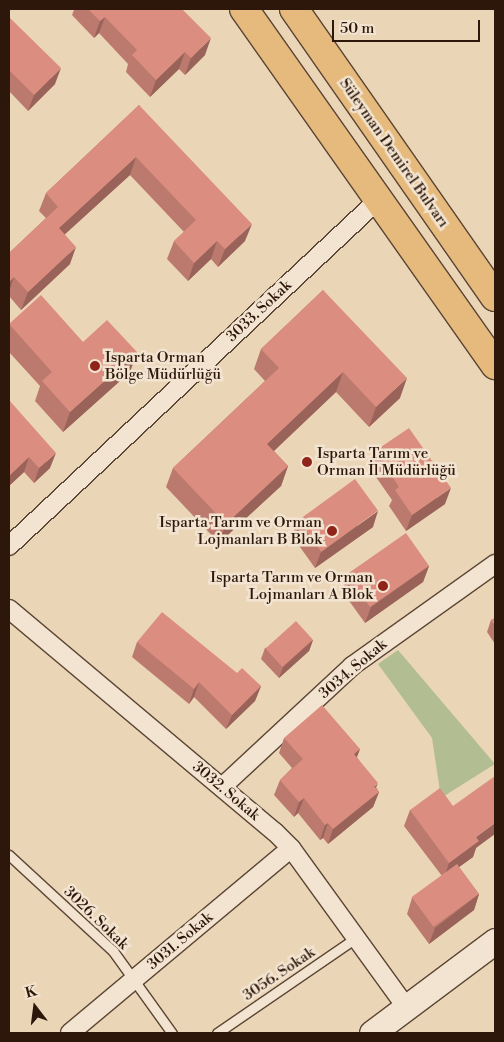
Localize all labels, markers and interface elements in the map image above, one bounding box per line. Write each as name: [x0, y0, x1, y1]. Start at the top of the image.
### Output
scale bar: [334, 10, 482, 42]
text: 50 m: [340, 19, 374, 38]
street label: Süleyman Demirel Bulvarı: [336, 75, 452, 231]
street label: 3033. Sokak: [223, 276, 295, 346]
place label: Isparta Orman Bölge Müdürlüğü: [105, 348, 221, 383]
marker: Isparta Orman Bölge Müdürlüğü: [89, 360, 101, 372]
place label: Isparta Tarım ve Orman İl Müdürlüğü: [317, 444, 456, 479]
marker: Isparta Tarım ve Orman İl Müdürlüğü: [301, 456, 313, 468]
place label: Isparta Tarım ve Orman Lojmanları B Blok: [159, 513, 322, 548]
marker: Isparta Tarım ve Orman Lojmanları B Blok: [326, 525, 338, 537]
place label: Isparta Tarım ve Orman Lojmanları A Blok: [210, 568, 373, 603]
marker: Isparta Tarım ve Orman Lojmanları A Blok: [377, 580, 389, 592]
street label: 3034. Sokak: [315, 635, 391, 703]
street label: 3032. Sokak: [189, 758, 263, 824]
street label: 3026. Sokak: [60, 883, 132, 953]
street label: 3031. Sokak: [144, 908, 216, 974]
street label: 3056. Sokak: [240, 943, 318, 1005]
north arrow: [10, 982, 60, 1032]
text: K: [23, 982, 39, 1003]

